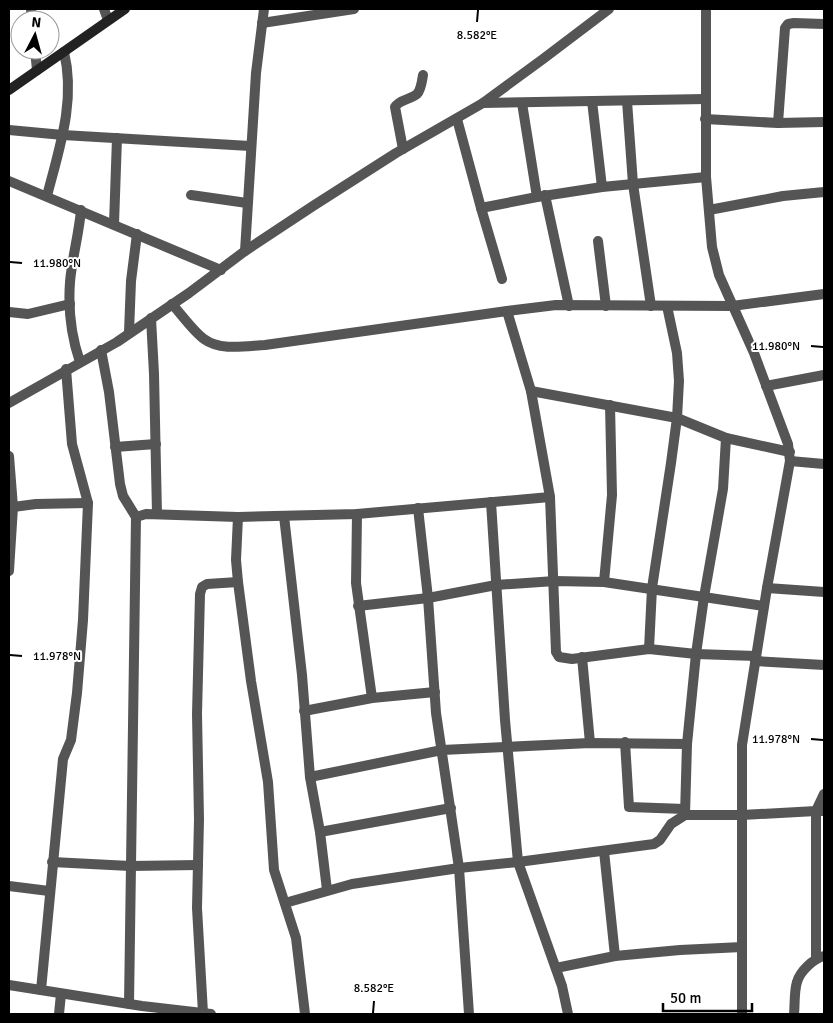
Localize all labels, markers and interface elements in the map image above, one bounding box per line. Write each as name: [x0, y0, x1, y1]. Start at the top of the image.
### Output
north arrow: [10, 10, 60, 60]
text: N: [31, 14, 42, 32]
text: 8.582°E: [457, 28, 497, 43]
text: 11.980°N: [33, 256, 81, 271]
text: 11.980°N: [752, 339, 800, 354]
text: 11.978°N: [33, 649, 81, 664]
text: 11.978°N: [752, 732, 800, 747]
scale bar: [663, 980, 752, 1012]
text: 8.582°E: [354, 981, 394, 996]
text: 50 m: [670, 989, 701, 1007]

